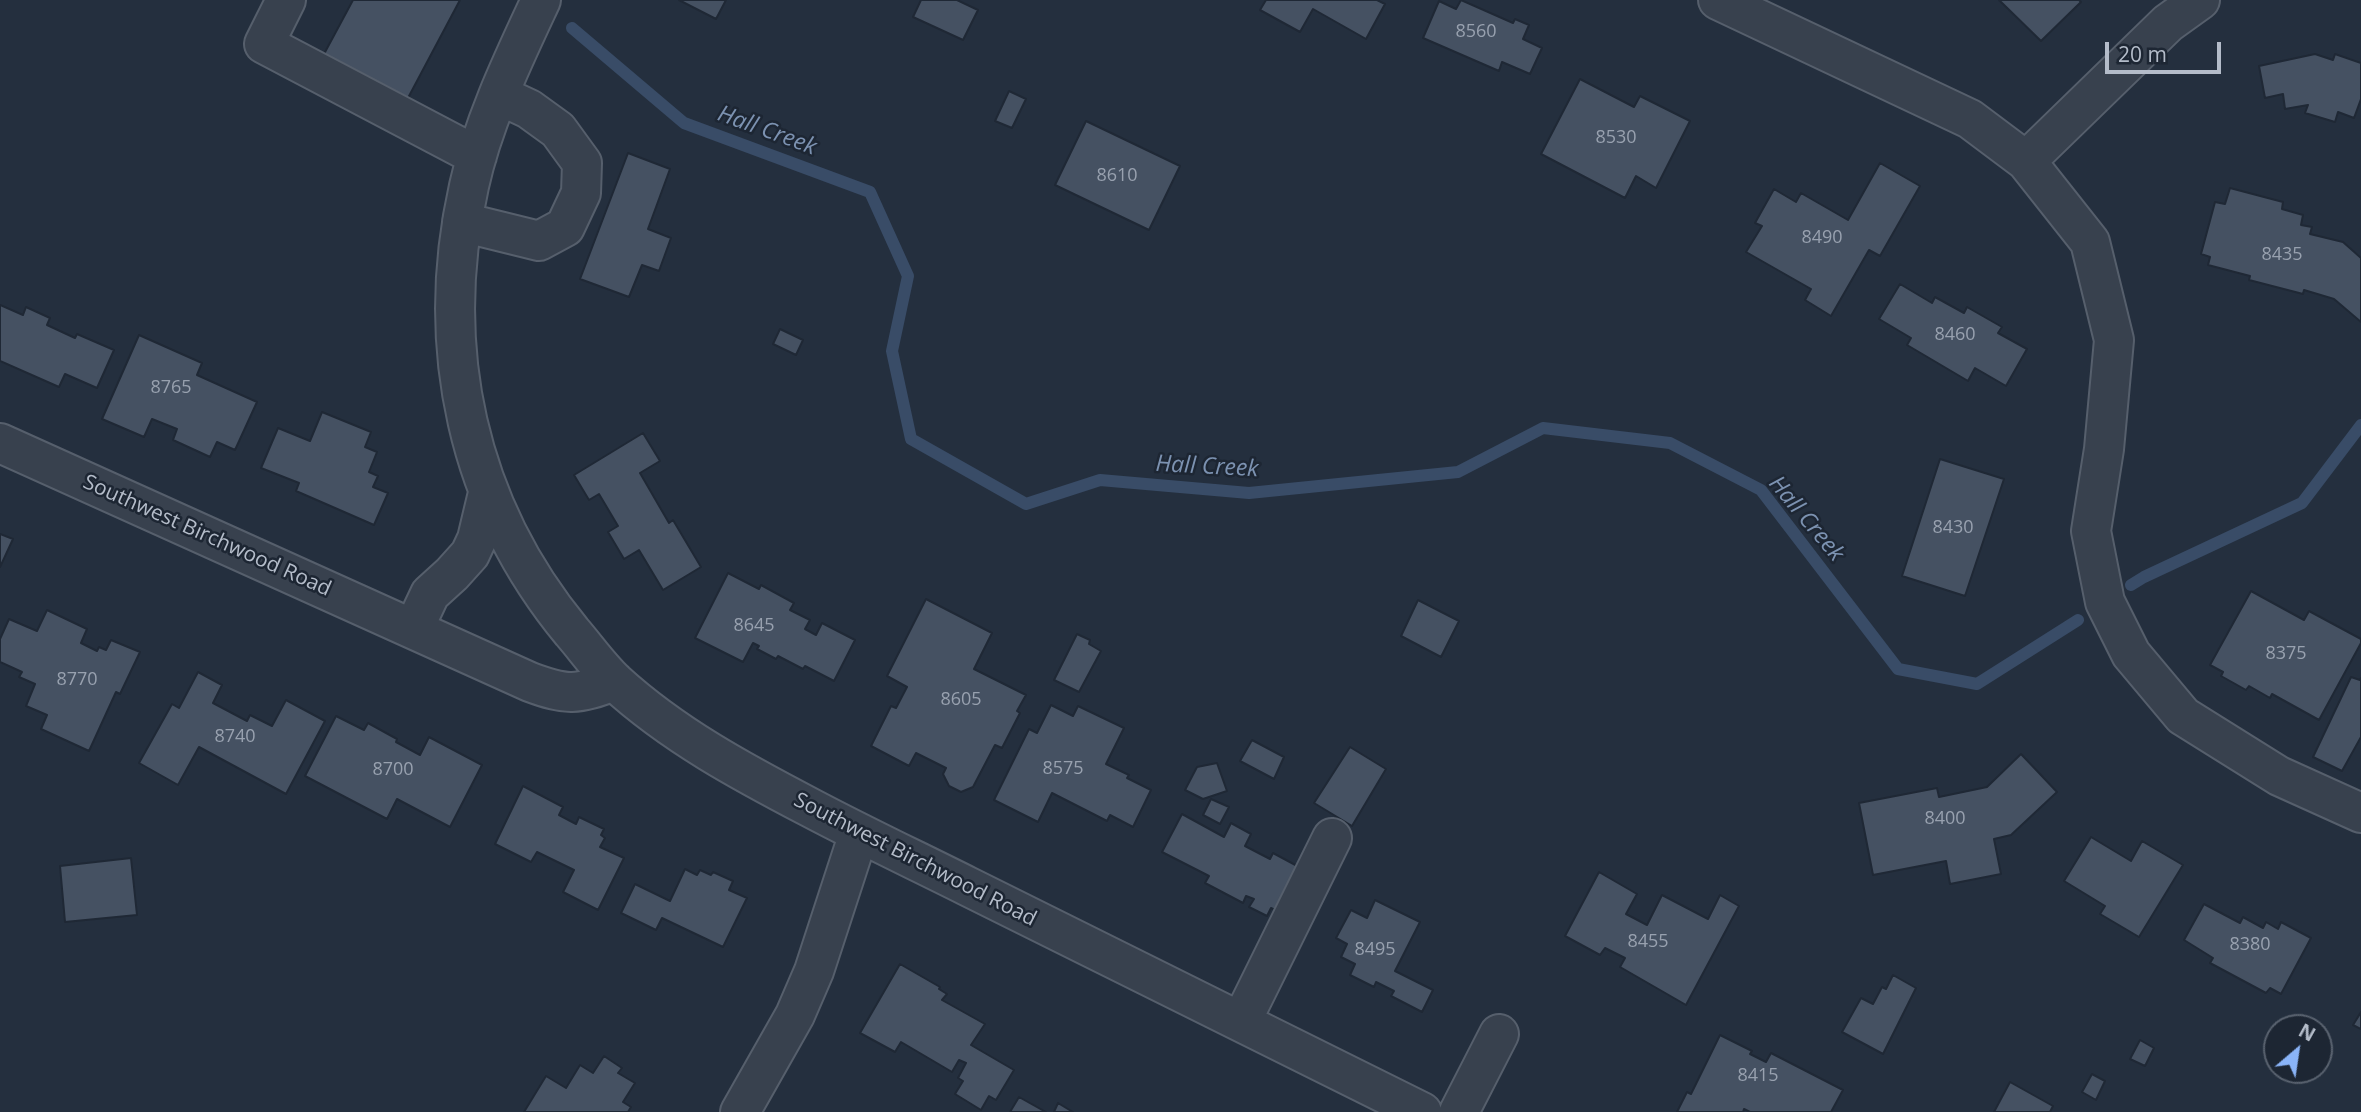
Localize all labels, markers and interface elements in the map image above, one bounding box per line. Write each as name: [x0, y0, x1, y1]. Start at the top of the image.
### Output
house number: 8560: [1455, 21, 1497, 43]
scale bar: [2109, 28, 2224, 72]
text: 20 m: [2118, 40, 2167, 68]
water label: Hall Creek: [714, 100, 820, 162]
house number: 8530: [1595, 127, 1637, 149]
house number: 8610: [1096, 165, 1138, 187]
house number: 8490: [1801, 227, 1843, 249]
house number: 8435: [2261, 244, 2303, 266]
house number: 8460: [1934, 324, 1976, 346]
house number: 8765: [150, 377, 192, 399]
water label: Hall Creek: [1155, 451, 1259, 483]
street label: Southwest Birchwood Road: [79, 470, 335, 602]
water label: Hall Creek: [1762, 471, 1850, 567]
house number: 8430: [1932, 517, 1974, 539]
house number: 8645: [733, 615, 775, 637]
house number: 8375: [2265, 643, 2307, 665]
house number: 8770: [56, 669, 98, 691]
house number: 8605: [940, 689, 982, 711]
house number: 8740: [214, 726, 256, 748]
house number: 8575: [1042, 758, 1084, 780]
house number: 8700: [372, 759, 414, 781]
street label: Southwest Birchwood Road: [790, 788, 1040, 932]
house number: 8400: [1924, 808, 1966, 830]
house number: 8455: [1627, 931, 1669, 953]
house number: 8380: [2229, 934, 2271, 956]
house number: 8495: [1354, 939, 1396, 961]
north arrow: [2263, 1014, 2333, 1084]
text: N: [2294, 1017, 2320, 1047]
house number: 8415: [1737, 1065, 1779, 1087]

